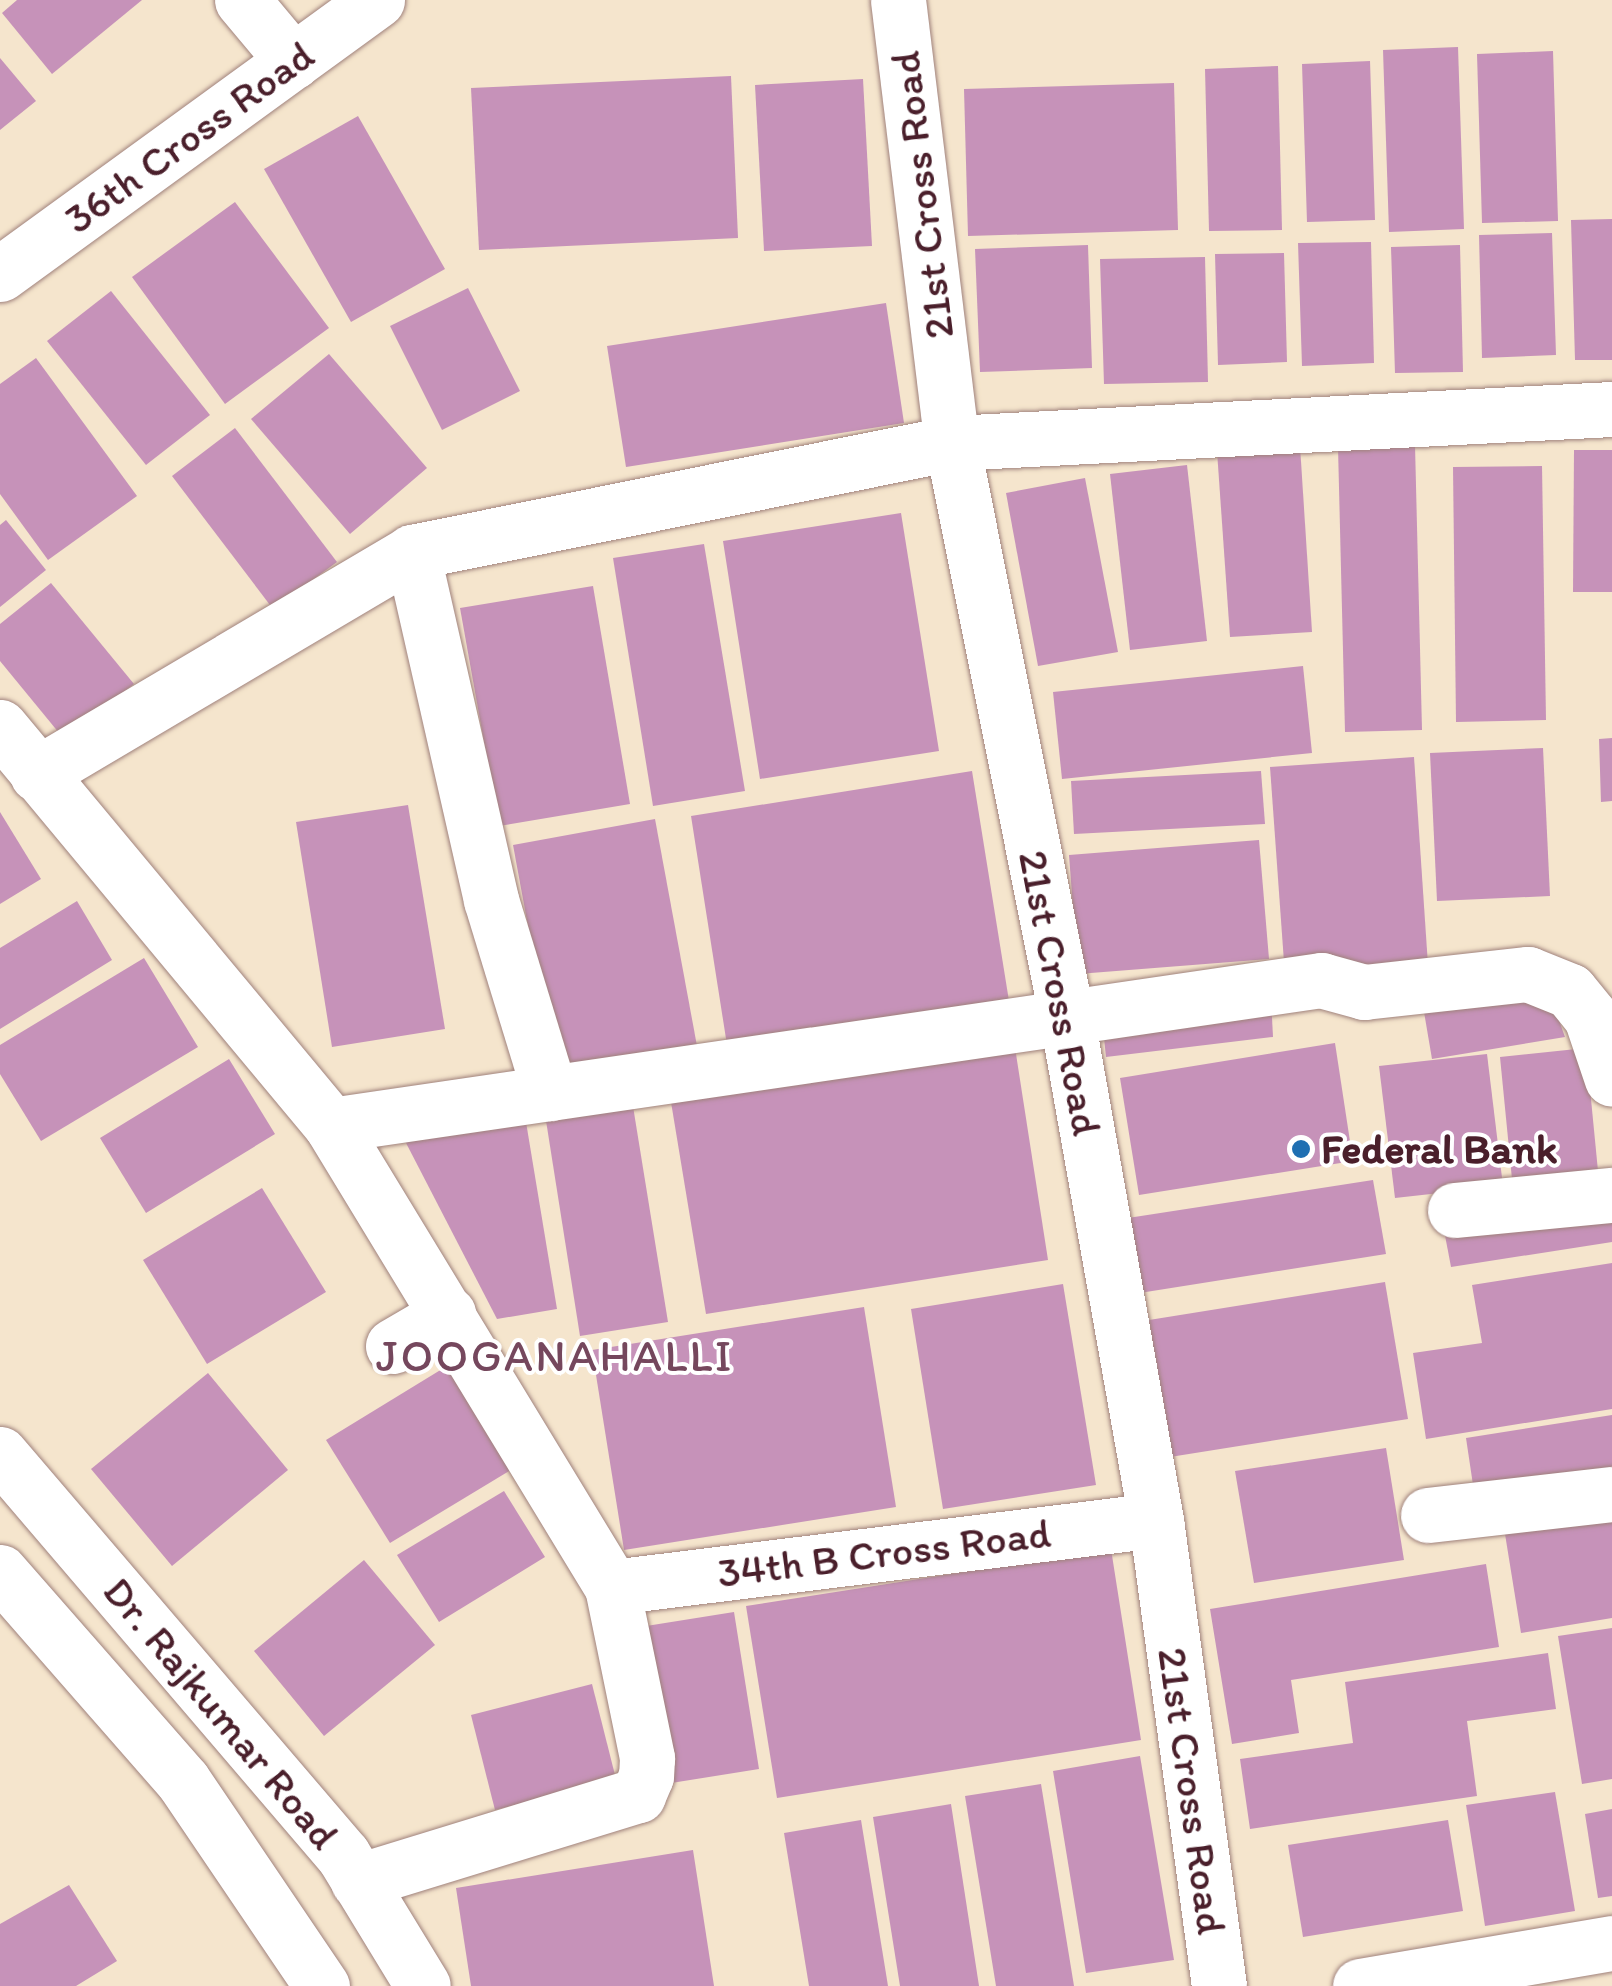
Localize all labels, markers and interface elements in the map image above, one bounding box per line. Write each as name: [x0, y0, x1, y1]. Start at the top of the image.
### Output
street label: 36th Cross Road: [55, 30, 323, 244]
street label: 21st Cross Road: [879, 49, 965, 341]
street label: 21st Cross Road: [1008, 847, 1112, 1139]
place label: Federal Bank: [1321, 1124, 1558, 1174]
marker: Federal Bank: [1290, 1138, 1312, 1160]
district label: JOOGANAHALLI: [376, 1329, 734, 1383]
street label: 34th B Cross Road: [715, 1508, 1053, 1598]
street label: Dr. Rajkumar Road: [92, 1567, 350, 1859]
street label: 21st Cross Road: [1147, 1645, 1237, 1937]

